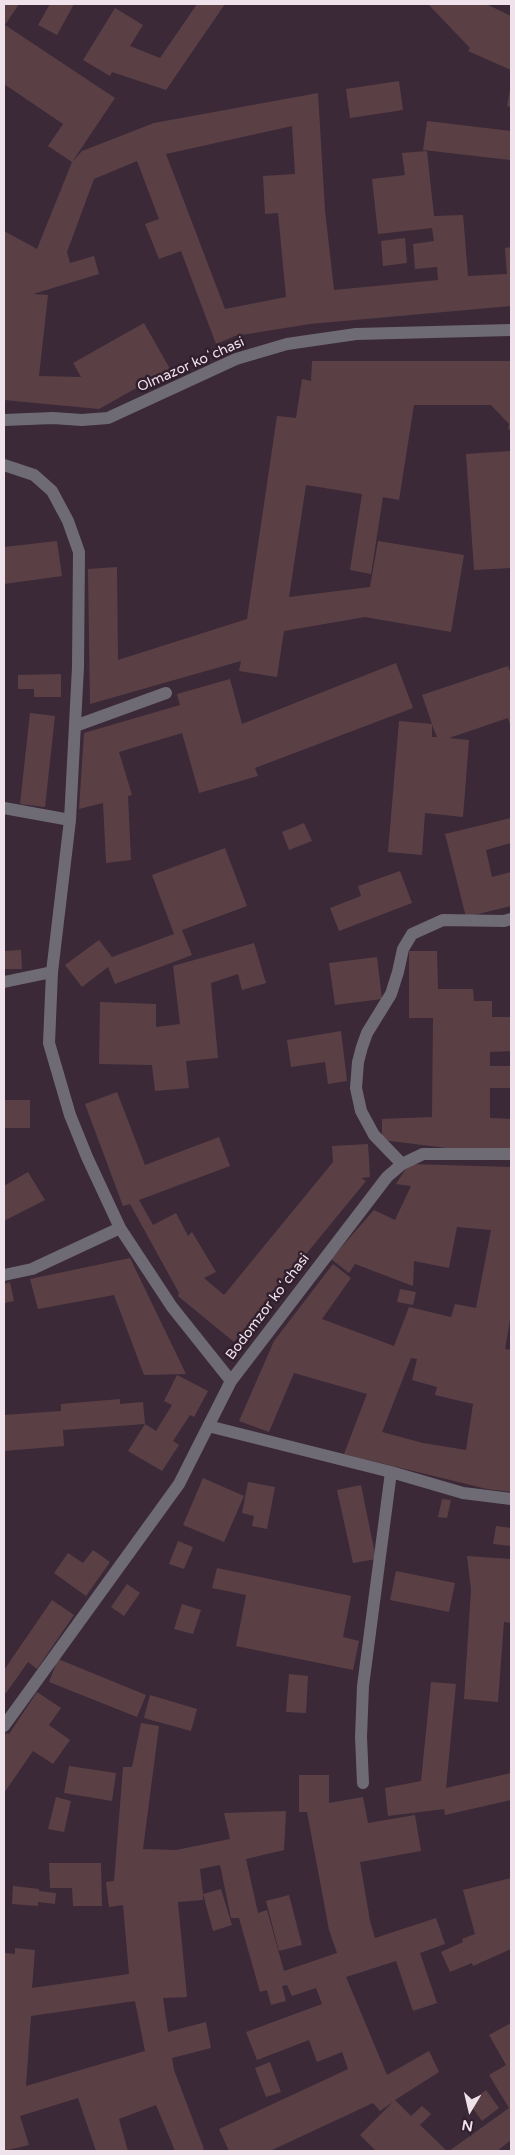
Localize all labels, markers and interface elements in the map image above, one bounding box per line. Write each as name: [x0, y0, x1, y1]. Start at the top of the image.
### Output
street label: Olmazor koʻchasi: [135, 334, 247, 396]
street label: Bodomzor koʻchasi: [223, 1251, 313, 1363]
north arrow: [445, 2085, 495, 2135]
text: N: [461, 2116, 474, 2135]

